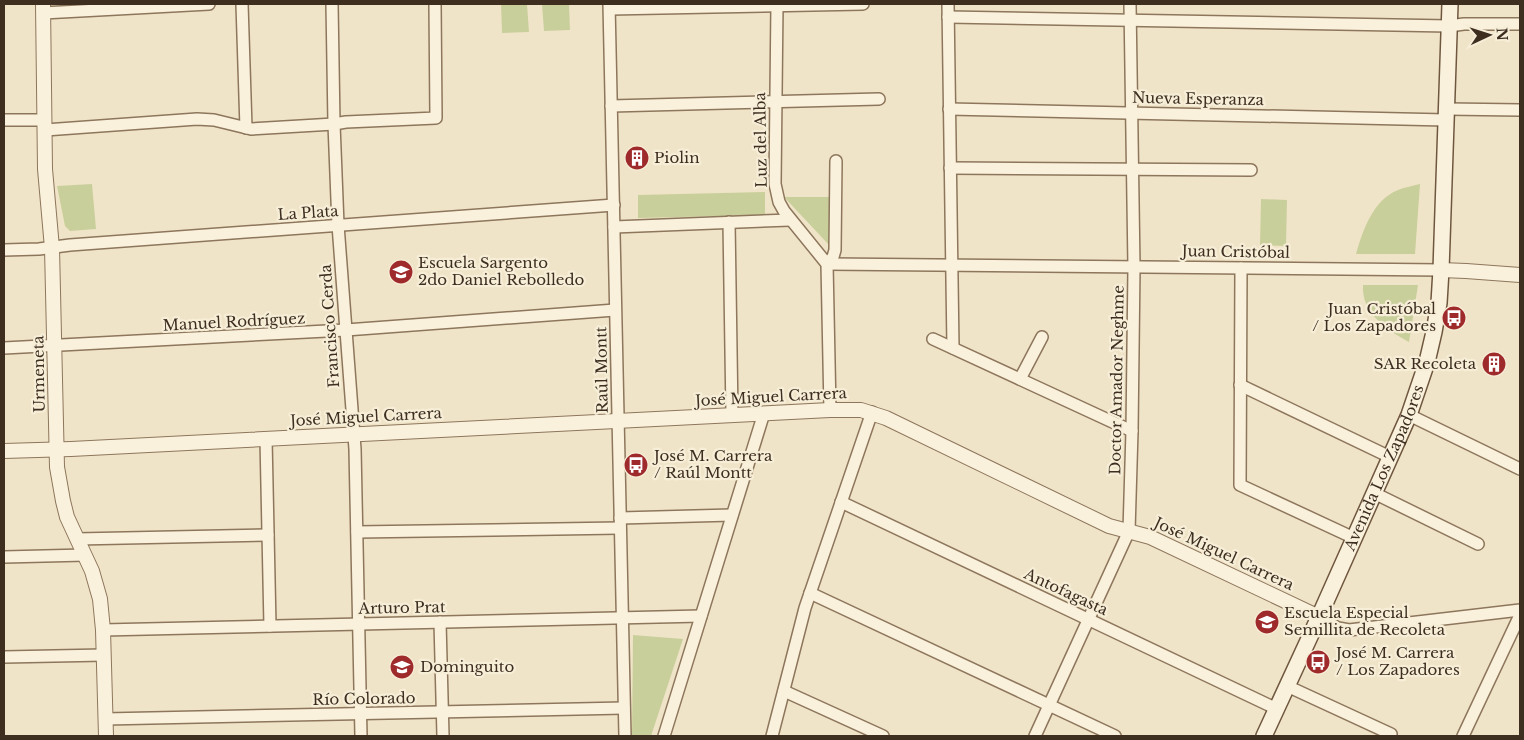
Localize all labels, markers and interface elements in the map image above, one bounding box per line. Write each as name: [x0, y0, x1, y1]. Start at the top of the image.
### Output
north arrow: [1464, 10, 1514, 60]
text: N: [1493, 27, 1511, 41]
street label: Nueva Esperanza: [1132, 88, 1265, 109]
street label: Luz del Alba: [750, 91, 771, 188]
building icon: Piolin: [624, 145, 650, 171]
place label: Piolin: [654, 148, 700, 167]
street label: La Plata: [277, 201, 340, 224]
street label: Juan Cristóbal: [1180, 241, 1290, 262]
place label: Escuela Sargento 2do Daniel Rebolledo: [418, 253, 585, 289]
school or university icon: Escuela Sargento 2do Daniel Rebolledo: [388, 259, 414, 285]
street label: Francisco Cerda: [316, 263, 343, 388]
street label: Doctor Amador Neghme: [1105, 285, 1128, 475]
place label: Juan Cristóbal / Los Zapadores: [1312, 299, 1436, 335]
bus stop icon: Juan Cristóbal / Los Zapadores: [1441, 305, 1467, 331]
street label: Manuel Rodríguez: [162, 308, 306, 335]
street label: Raúl Montt: [591, 326, 612, 414]
street label: Urmeneta: [28, 335, 49, 413]
building icon: SAR Recoleta: [1481, 351, 1507, 377]
place label: SAR Recoleta: [1374, 354, 1477, 373]
street label: Avenida Los Zapadores: [1339, 382, 1428, 554]
street label: José Miguel Carrera: [693, 383, 848, 410]
street label: José Miguel Carrera: [288, 403, 443, 430]
place label: José M. Carrera / Raúl Montt: [652, 446, 773, 482]
bus stop icon: José M. Carrera / Raúl Montt: [623, 452, 649, 478]
street label: José Miguel Carrera: [1150, 512, 1298, 595]
street label: Antofagasta: [1021, 563, 1112, 619]
street label: Arturo Prat: [357, 597, 446, 618]
place label: Escuela Especial Semillita de Recoleta: [1284, 603, 1446, 639]
school or university icon: Escuela Especial Semillita de Recoleta: [1254, 609, 1280, 635]
place label: José M. Carrera / Los Zapadores: [1334, 643, 1460, 679]
bus stop icon: José M. Carrera / Los Zapadores: [1305, 649, 1331, 675]
school or university icon: Dominguito: [389, 654, 415, 680]
place label: Dominguito: [420, 657, 514, 676]
street label: Río Colorado: [312, 688, 416, 709]

